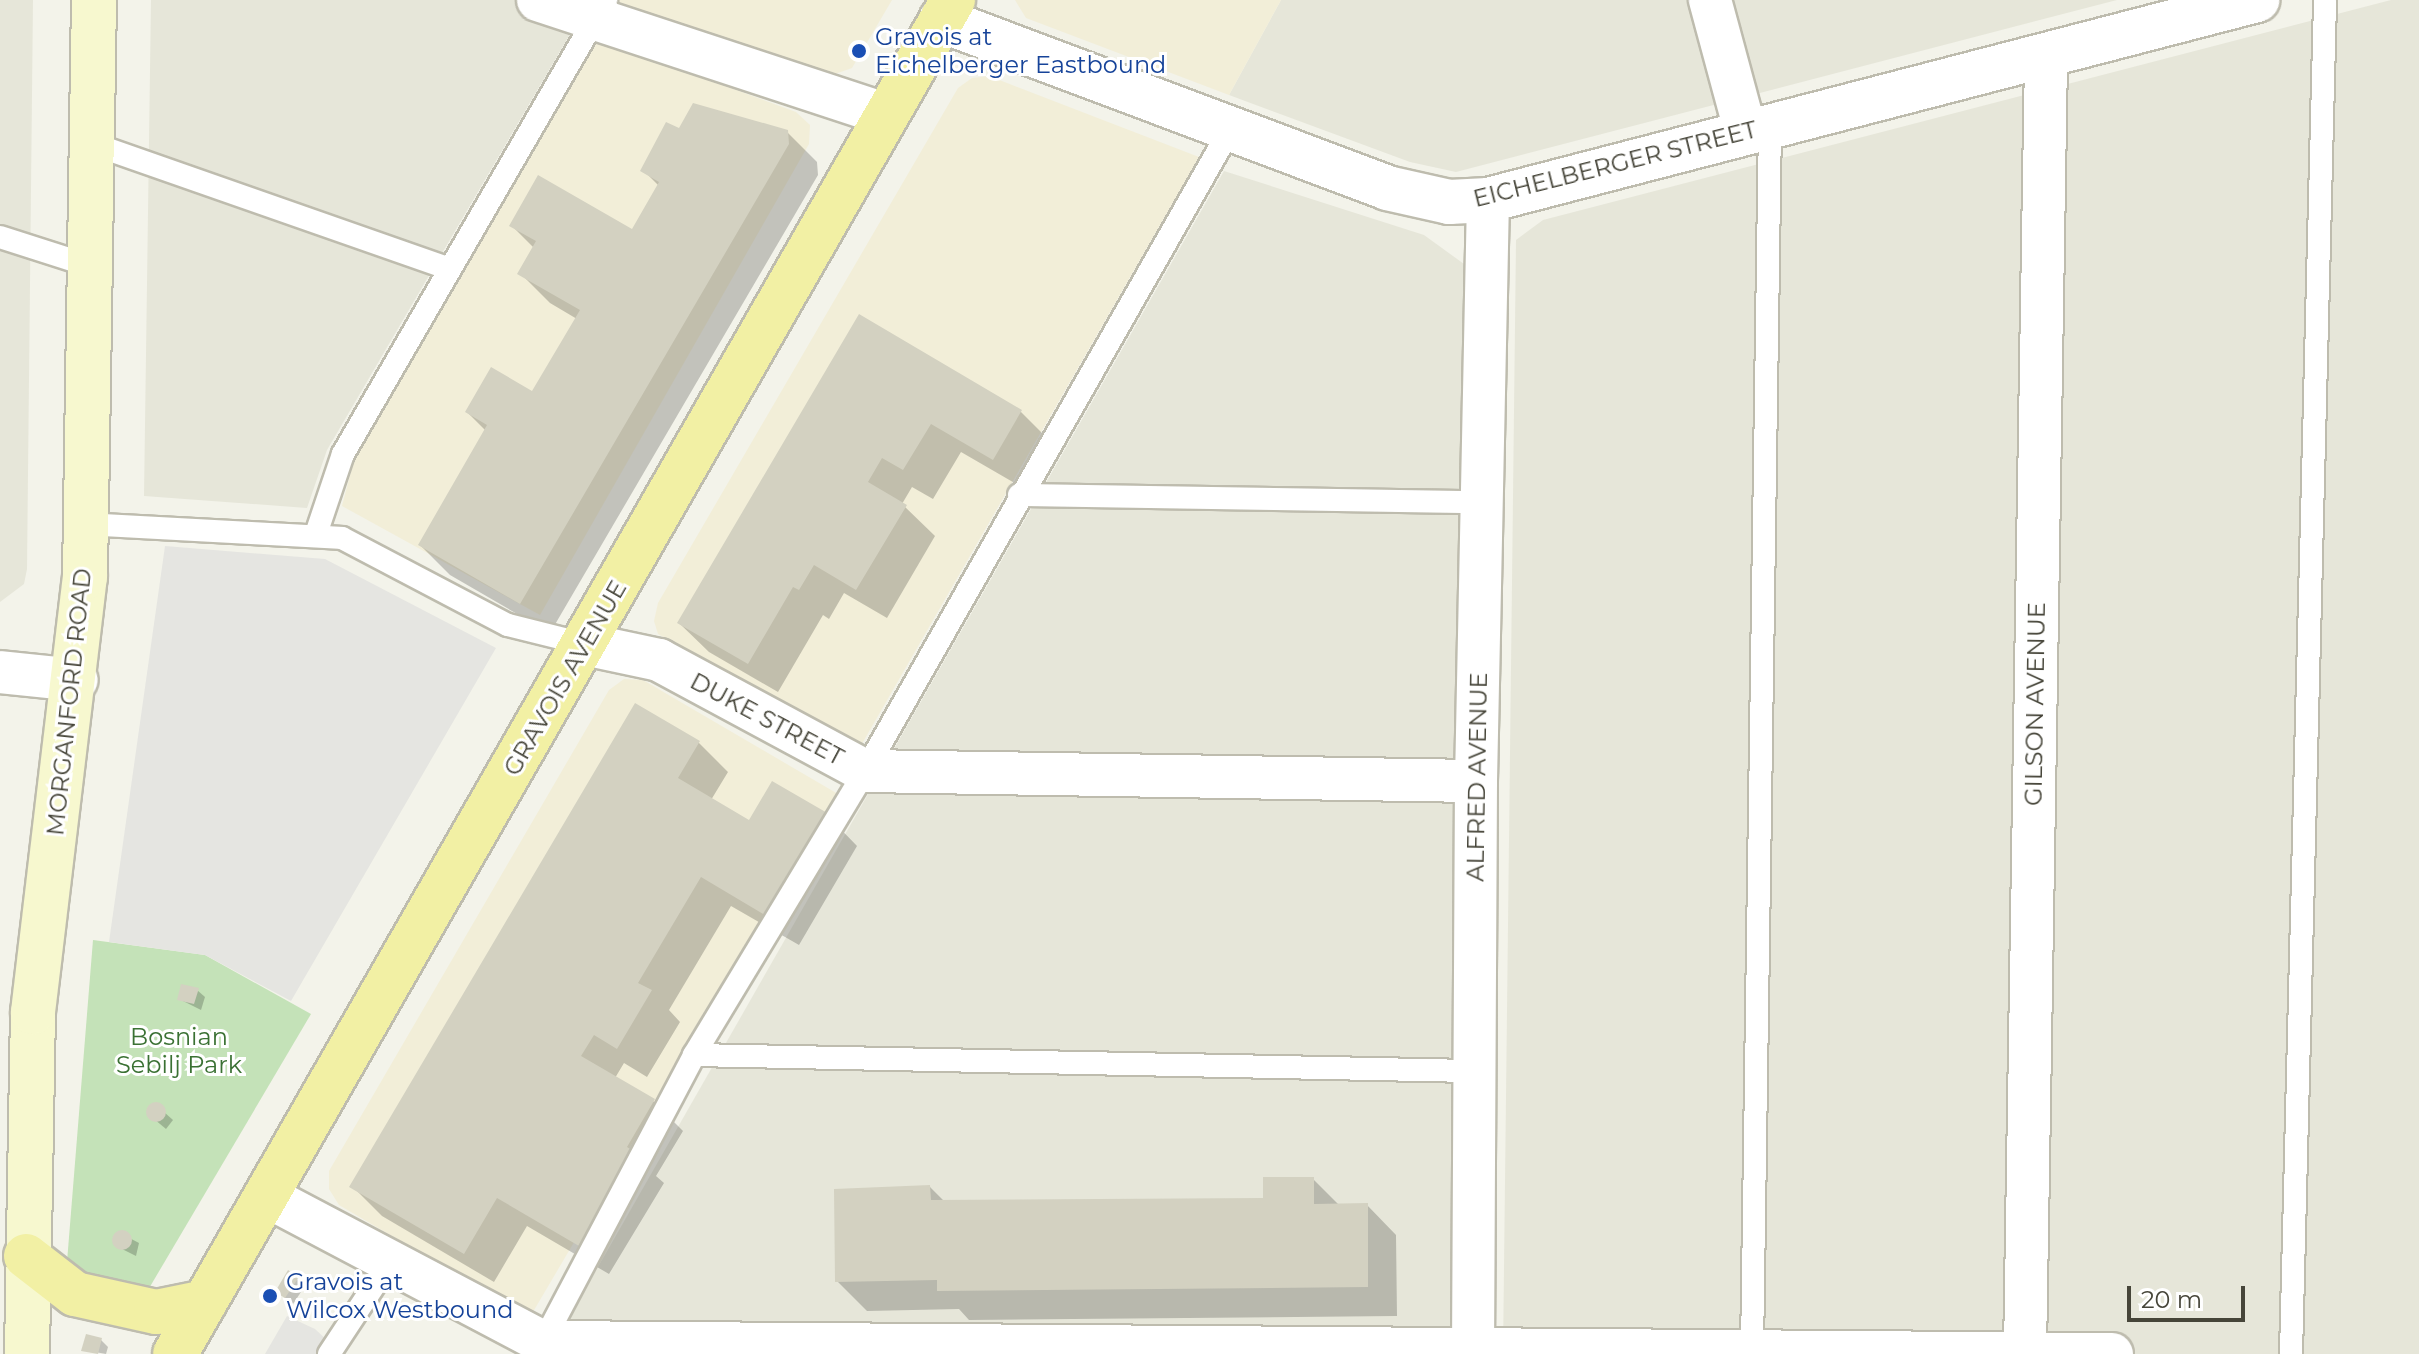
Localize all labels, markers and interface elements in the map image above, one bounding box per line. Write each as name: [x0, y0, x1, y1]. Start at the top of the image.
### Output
place label: Gravois at Eichelberger Eastbound: [875, 23, 1166, 79]
marker: Gravois at Eichelberger Eastbound: [850, 42, 868, 60]
street label: EICHELBERGER STREET: [1470, 115, 1760, 213]
street label: MORGANFORD ROAD: [41, 567, 97, 837]
street label: GRAVOIS AVENUE: [497, 575, 633, 781]
street label: GILSON AVENUE: [2019, 602, 2051, 806]
street label: DUKE STREET: [685, 666, 849, 772]
street label: ALFRED AVENUE: [1461, 672, 1493, 882]
park label: Bosnian Sebilj Park: [116, 1023, 242, 1079]
place label: Gravois at Wilcox Westbound: [286, 1268, 513, 1324]
scale bar: [2131, 1270, 2249, 1320]
text: 20 m: [2141, 1285, 2202, 1314]
marker: Gravois at Wilcox Westbound: [261, 1287, 279, 1305]

